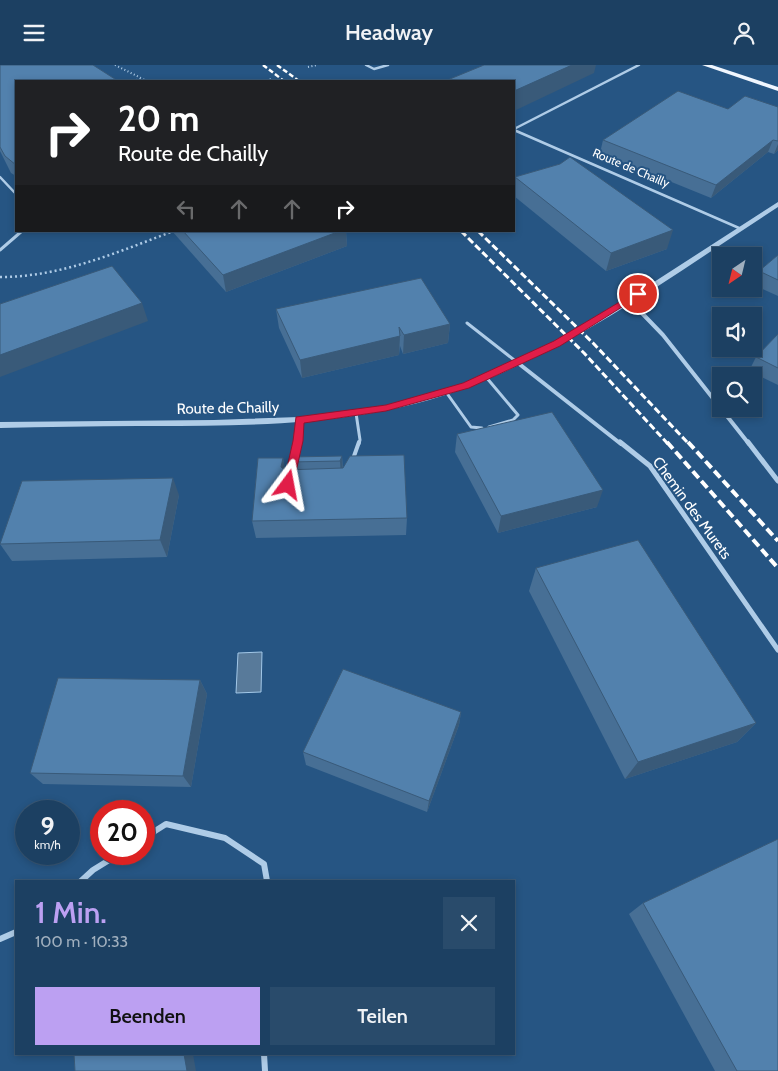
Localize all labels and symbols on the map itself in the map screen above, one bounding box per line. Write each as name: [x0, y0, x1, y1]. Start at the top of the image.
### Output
street label: Route de Chailly: [590, 145, 672, 190]
north arrow: [712, 247, 762, 297]
pin: [617, 273, 659, 315]
street label: Route de Chailly: [177, 398, 280, 418]
street label: Chemin des Murets: [649, 453, 735, 563]
position arrow: [261, 458, 313, 510]
speed limit sign: 20: [90, 800, 155, 865]

